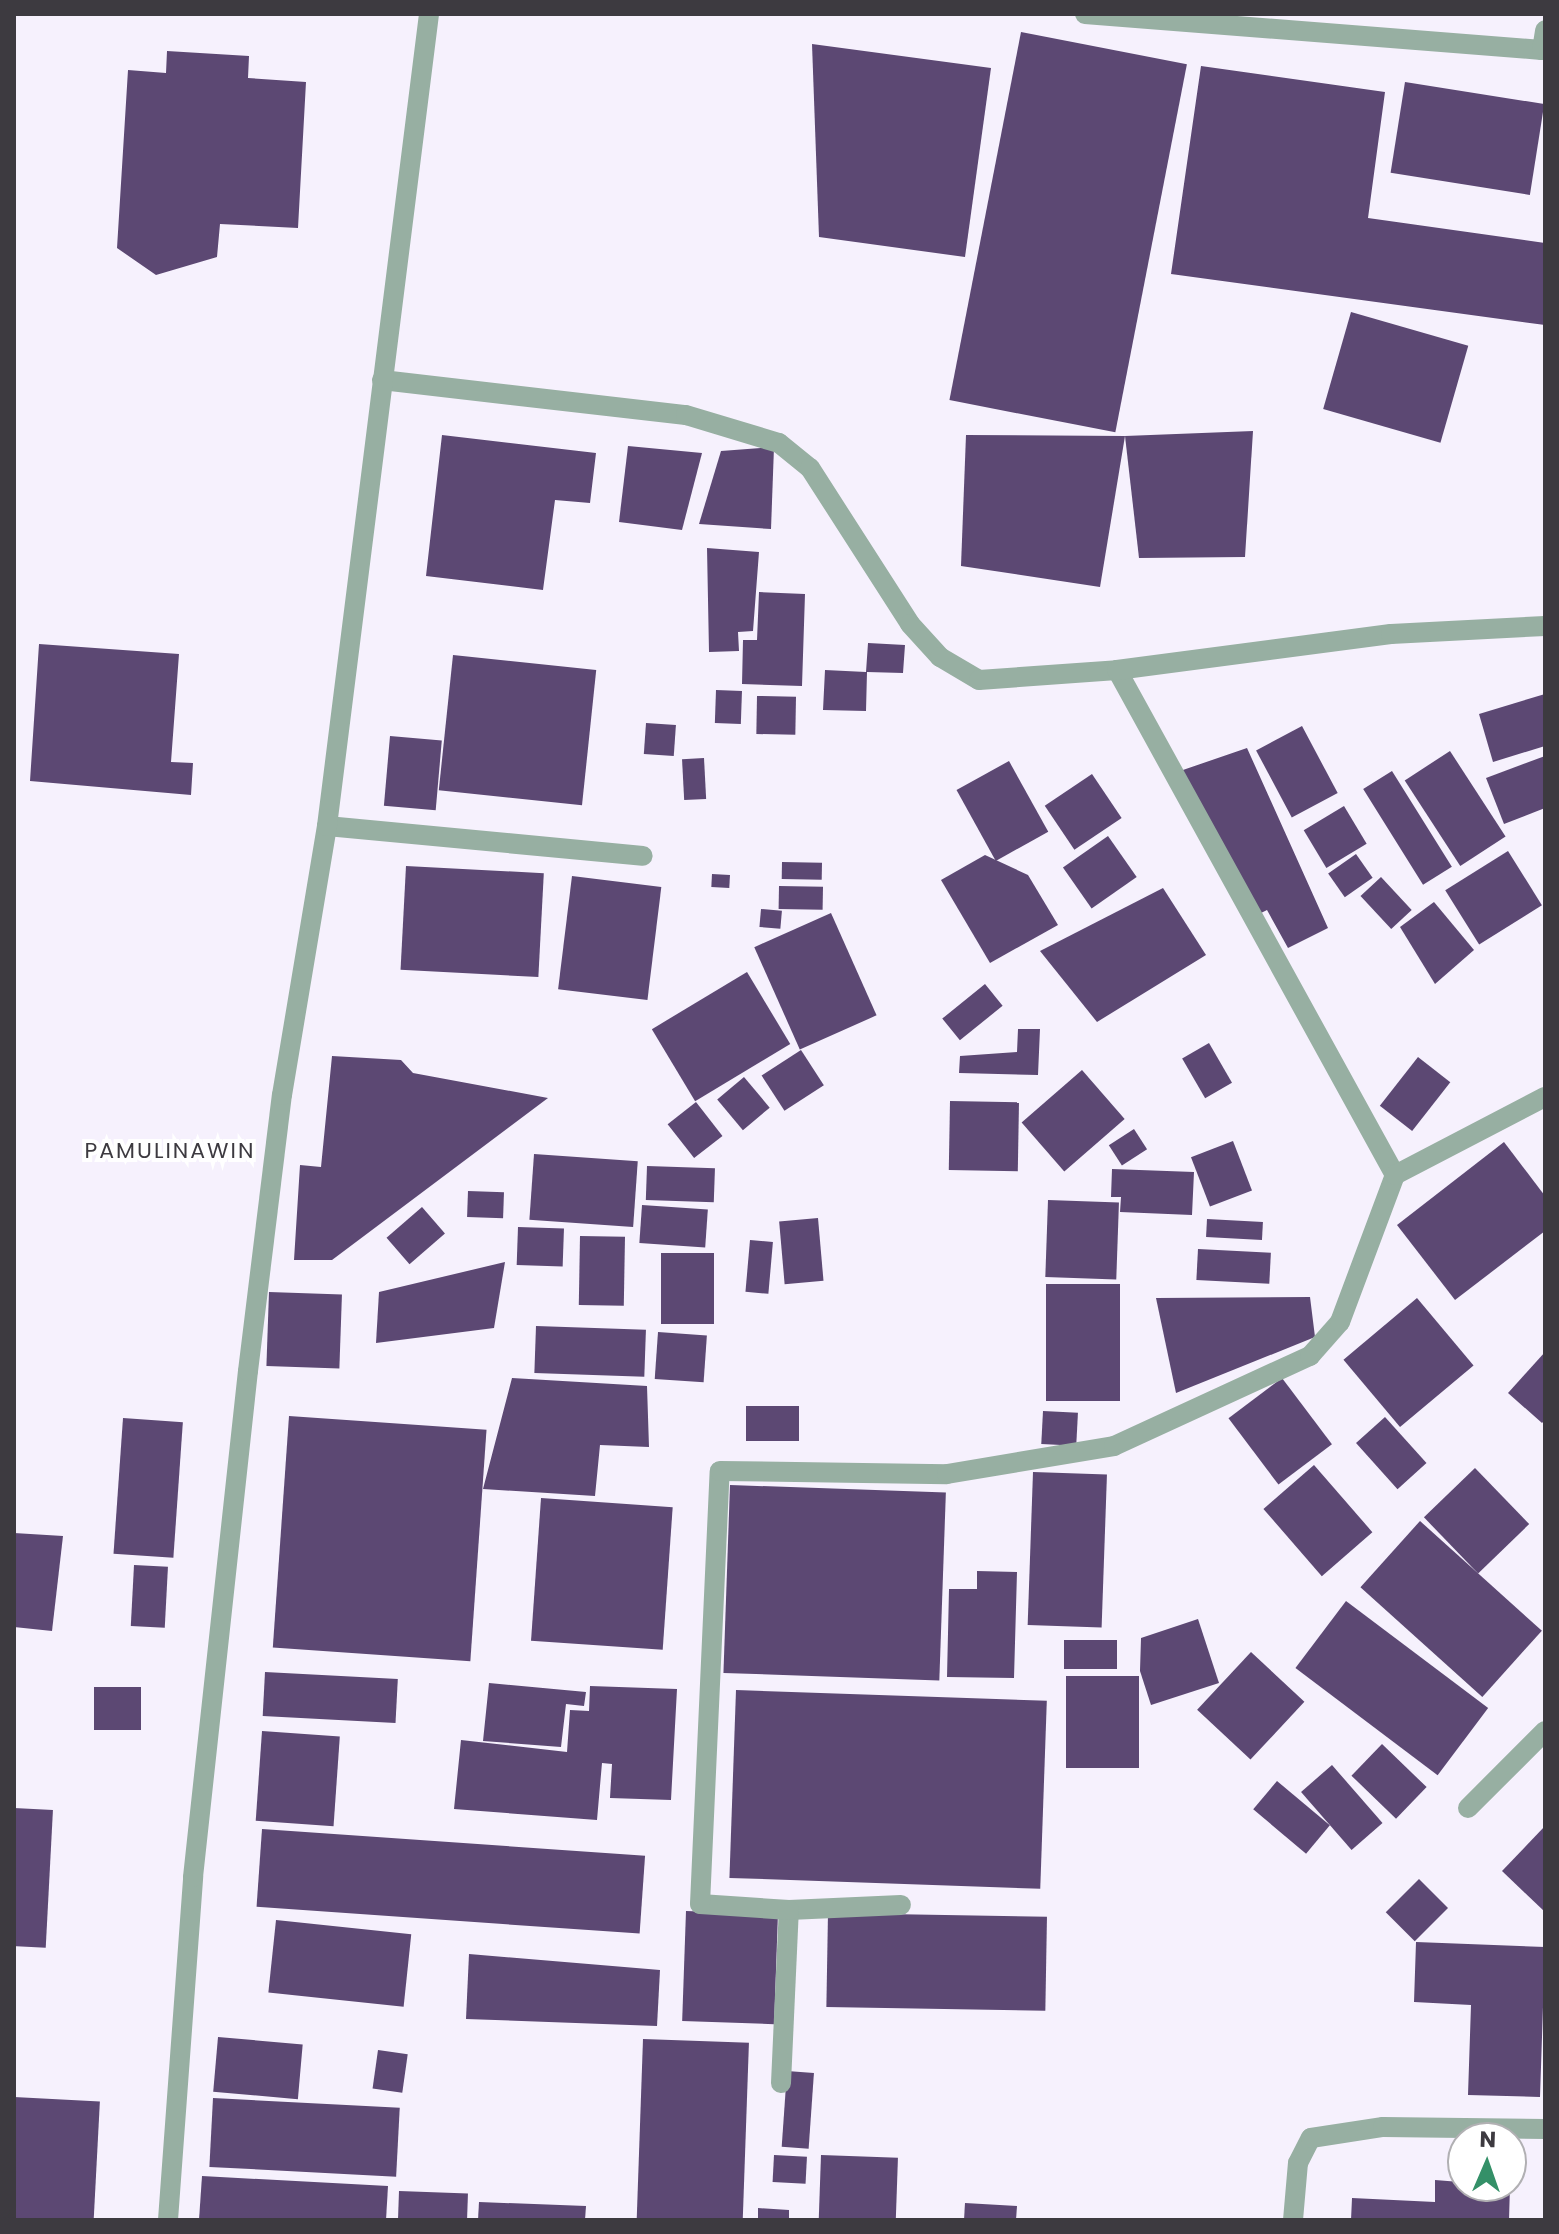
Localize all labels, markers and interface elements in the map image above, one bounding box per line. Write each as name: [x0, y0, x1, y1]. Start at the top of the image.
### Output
district label: PAMULINAWIN: [85, 1138, 255, 1164]
north arrow: [1447, 2122, 1527, 2202]
text: N: [1479, 2124, 1497, 2155]

